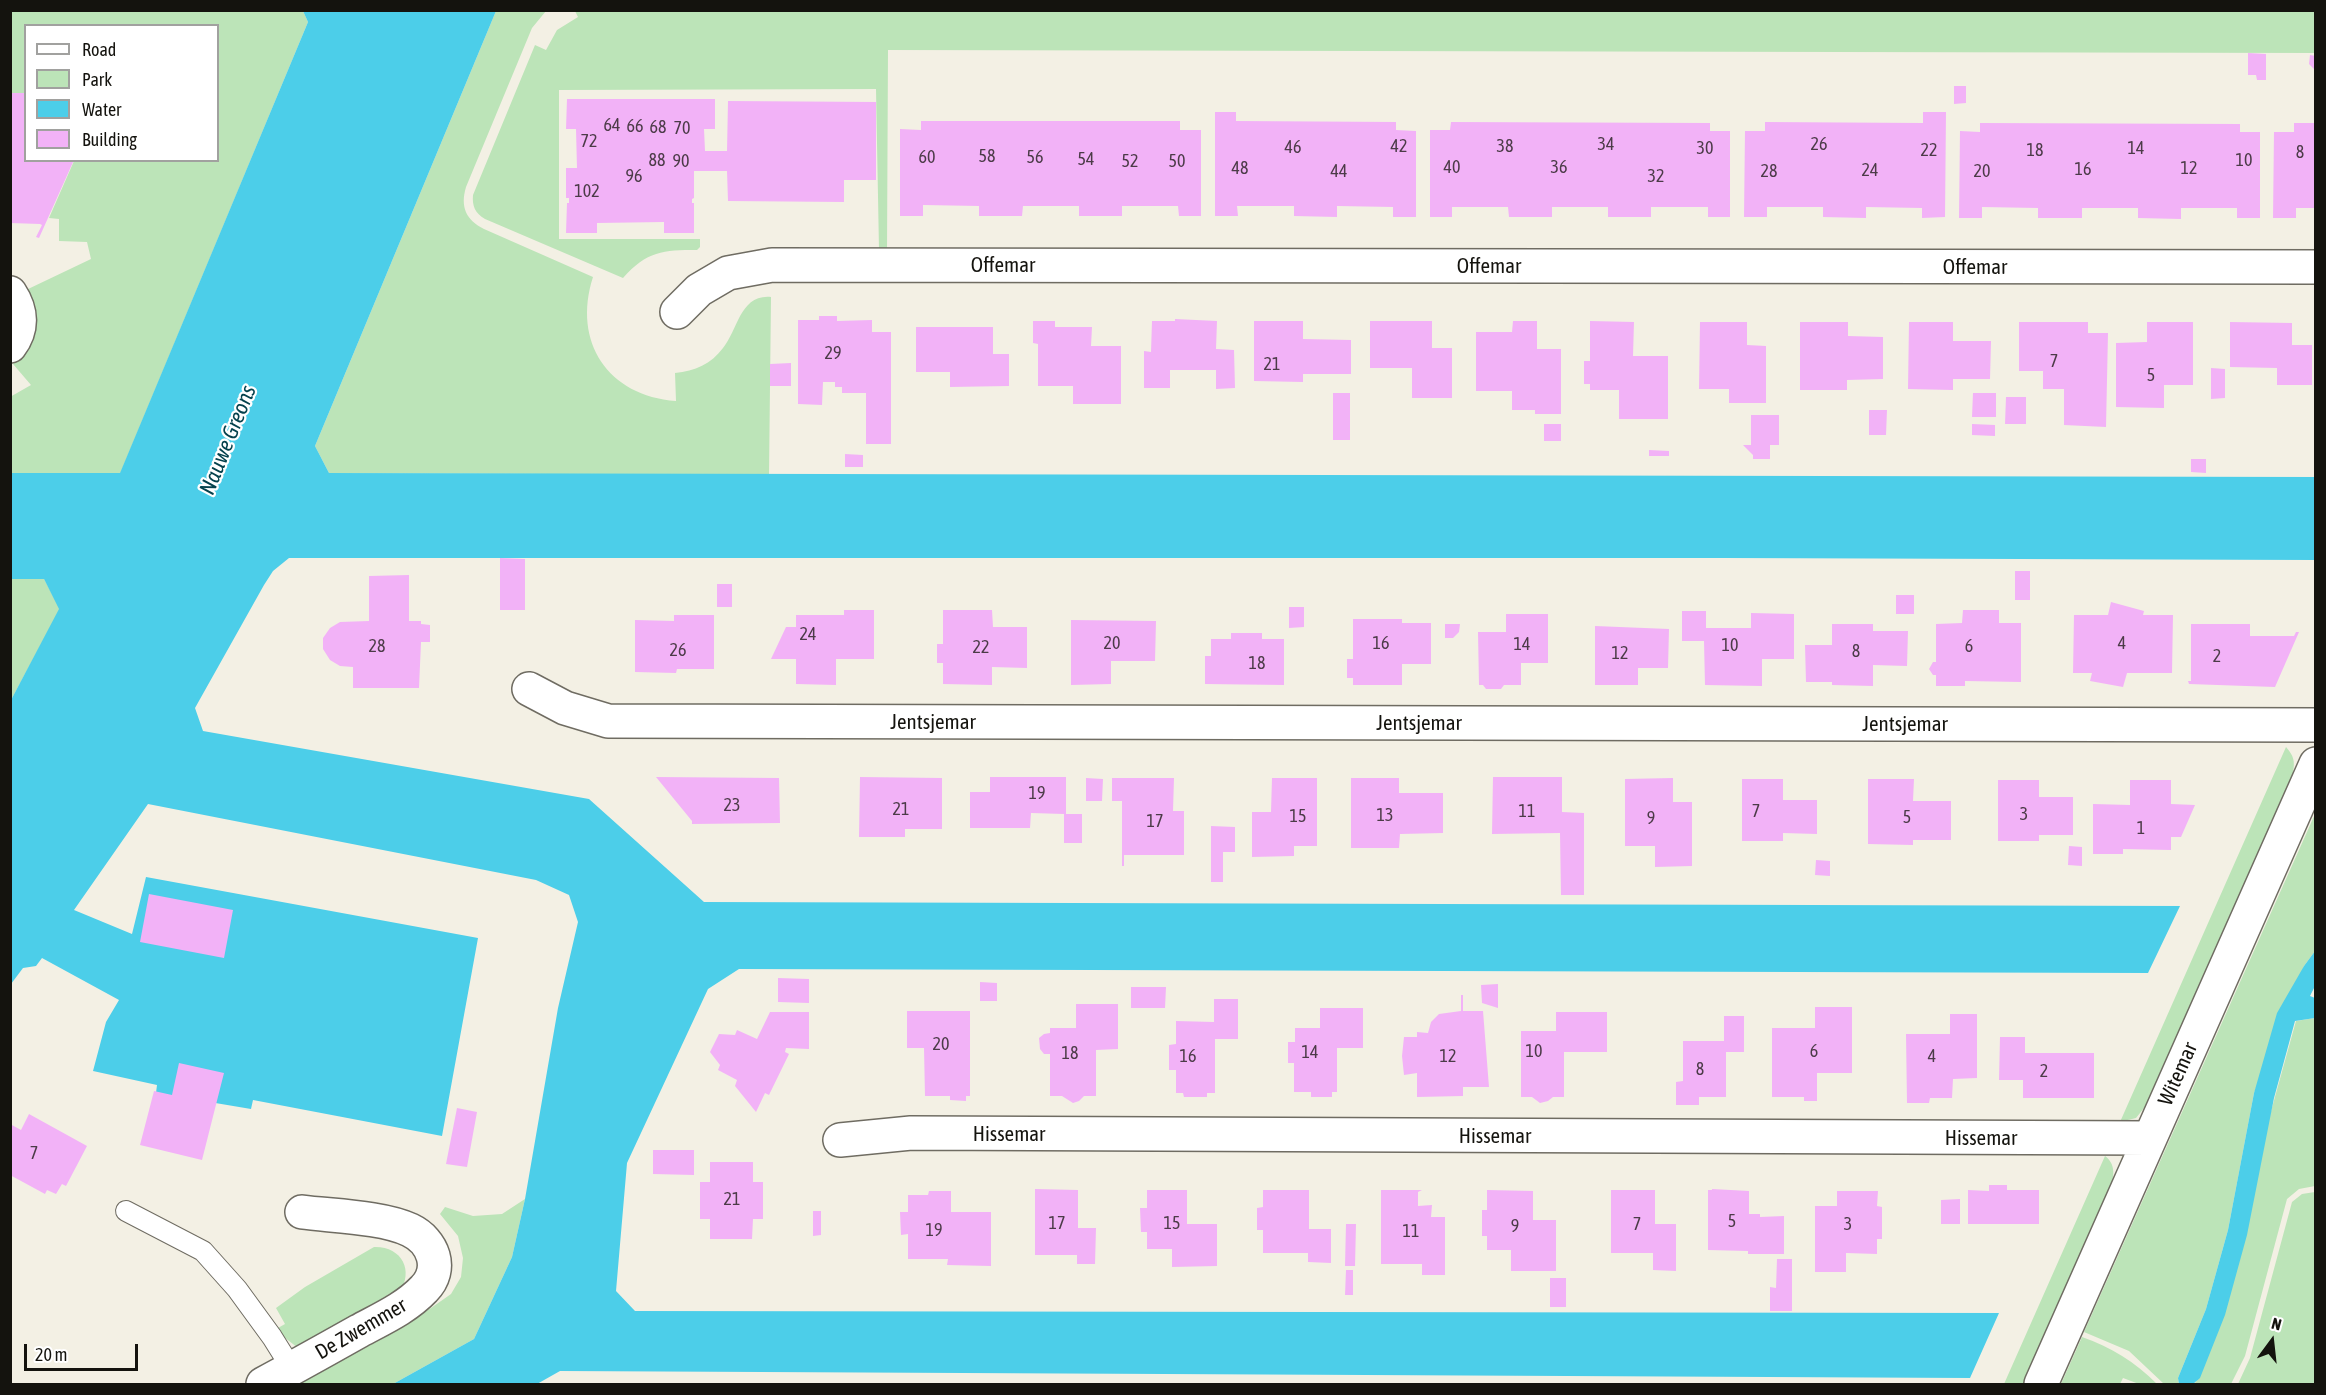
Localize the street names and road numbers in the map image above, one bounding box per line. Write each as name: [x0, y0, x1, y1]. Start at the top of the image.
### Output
street label: Offemar: [971, 252, 1035, 278]
street label: Offemar: [1457, 253, 1521, 279]
street label: Offemar: [1943, 254, 2007, 280]
street label: Jentsjemar: [890, 709, 976, 735]
street label: Jentsjemar: [1376, 710, 1462, 736]
street label: Jentsjemar: [1862, 711, 1948, 737]
street label: Witemar: [2153, 1038, 2203, 1110]
street label: Hissemar: [973, 1121, 1045, 1147]
street label: Hissemar: [1459, 1123, 1531, 1149]
street label: Hissemar: [1945, 1125, 2017, 1151]
street label: De Zwemmer: [311, 1293, 411, 1365]

